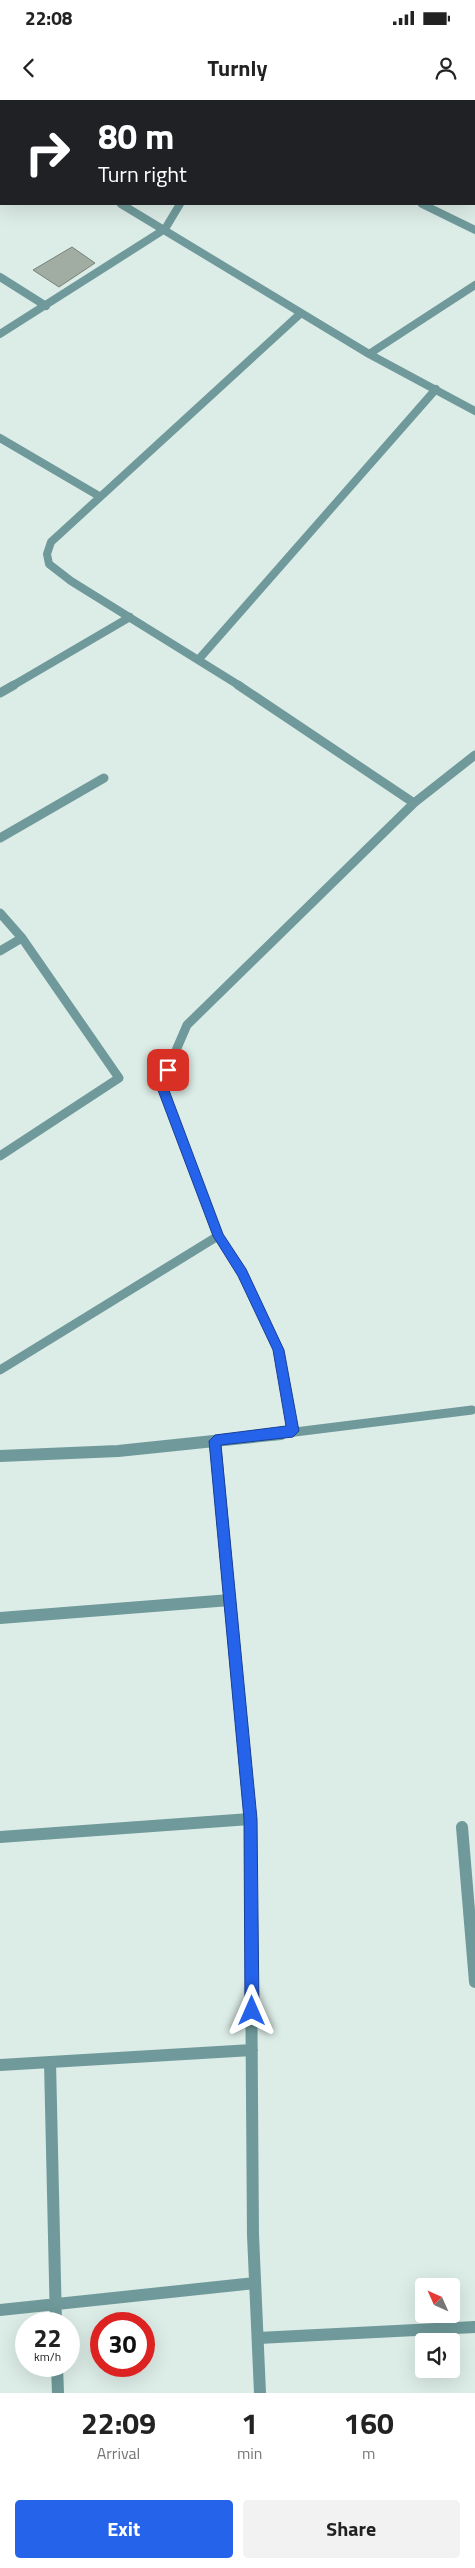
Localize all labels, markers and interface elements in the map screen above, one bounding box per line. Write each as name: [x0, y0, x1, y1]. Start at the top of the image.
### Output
text: 22:08: [25, 3, 72, 32]
text: Turnly: [208, 51, 267, 85]
icon: back: [15, 54, 43, 82]
icon: person: [432, 54, 460, 82]
text: 80 m: [98, 109, 174, 163]
icon: right: [15, 120, 80, 185]
text: Turn right: [98, 157, 187, 191]
pin: [147, 1049, 189, 1091]
icon: arrive: [154, 1056, 182, 1084]
position arrow: [225, 1984, 277, 2036]
north arrow: [415, 2278, 460, 2322]
map controls: [415, 2278, 460, 2378]
speed limit sign: 30: [90, 2312, 155, 2377]
text: 22: [33, 2319, 62, 2357]
button: sound: [415, 2333, 460, 2378]
text: km/h: [34, 2347, 61, 2366]
text: 22:09: [81, 2400, 156, 2446]
text: 1: [241, 2400, 258, 2446]
text: 160: [344, 2400, 394, 2446]
text: Arrival: [97, 2441, 140, 2465]
text: min: [237, 2441, 262, 2465]
text: m: [362, 2441, 375, 2465]
button: Exit: [15, 2500, 233, 2558]
button: Share: [243, 2500, 460, 2558]

